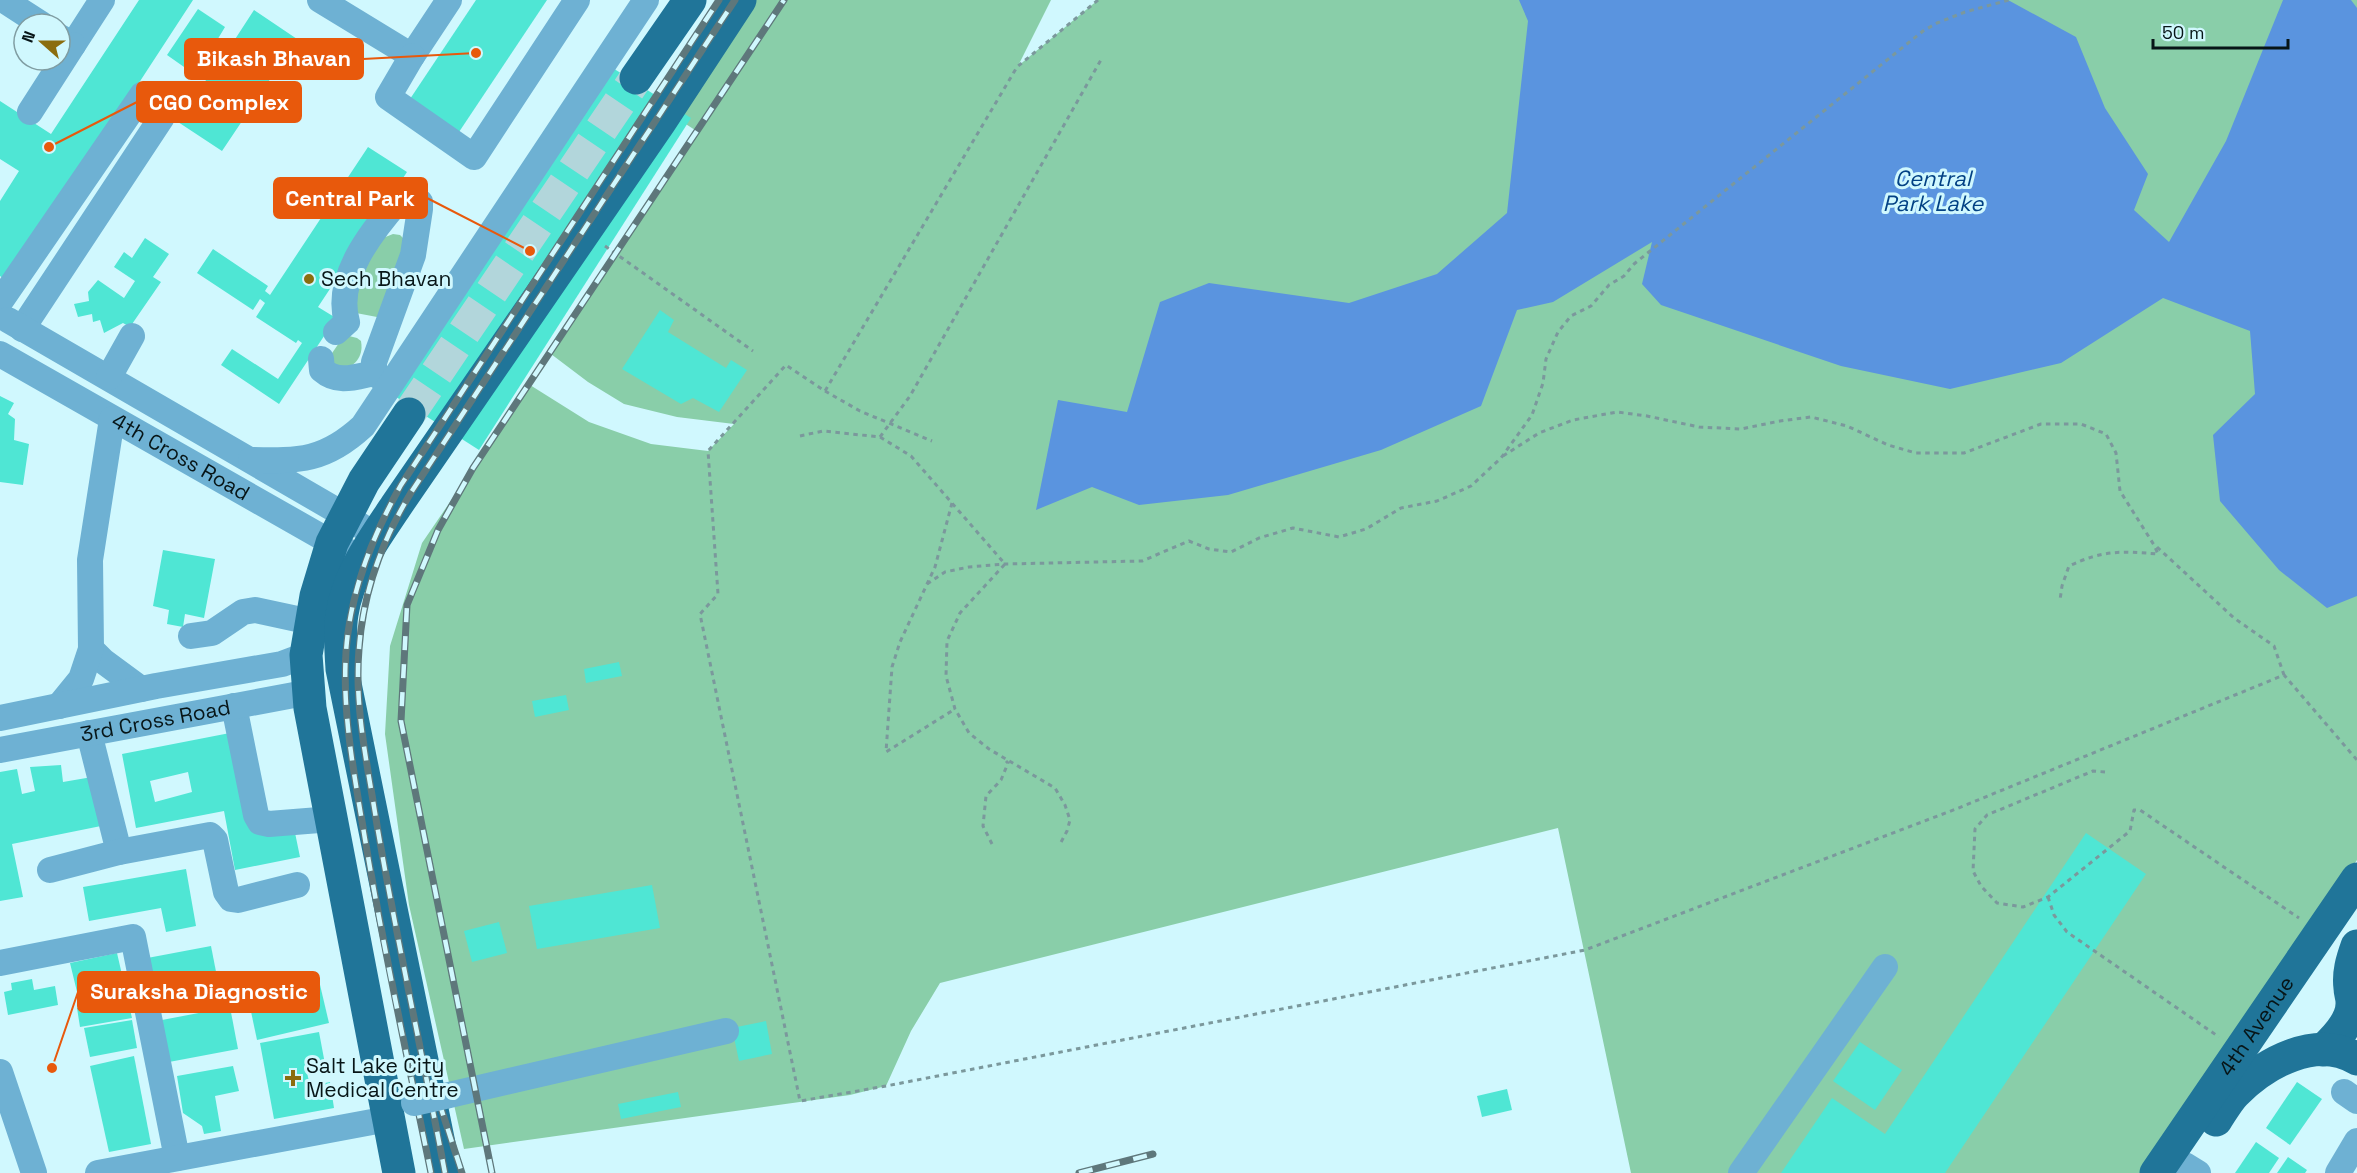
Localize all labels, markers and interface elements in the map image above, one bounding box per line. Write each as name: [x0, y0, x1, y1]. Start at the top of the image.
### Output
north arrow: [12, 12, 72, 72]
scale bar: [2153, 12, 2288, 50]
text: 50 m: [2162, 21, 2204, 44]
text: N: [17, 28, 40, 46]
callout: Bikash Bhavan: [185, 39, 363, 79]
text: Bikash Bhavan: [197, 44, 351, 72]
callout: CGO Complex: [137, 82, 301, 122]
text: CGO Complex: [149, 88, 289, 116]
water label: Central Park Lake: [1883, 164, 1984, 217]
callout: Central Park: [274, 178, 427, 218]
text: Central Park: [285, 184, 415, 212]
place label: Sech Bhavan: [321, 265, 451, 292]
marker: Sech Bhavan: [302, 272, 316, 286]
street label: 4th Cross Road: [107, 407, 255, 506]
street label: 3rd Cross Road: [78, 693, 233, 748]
street label: 4th Avenue: [2212, 971, 2300, 1081]
callout: Suraksha Diagnostic: [78, 972, 319, 1012]
text: Suraksha Diagnostic: [90, 977, 308, 1005]
place label: Salt Lake City Medical Centre: [306, 1052, 459, 1103]
marker: Salt Lake City Medical Centre: [284, 1069, 302, 1087]

